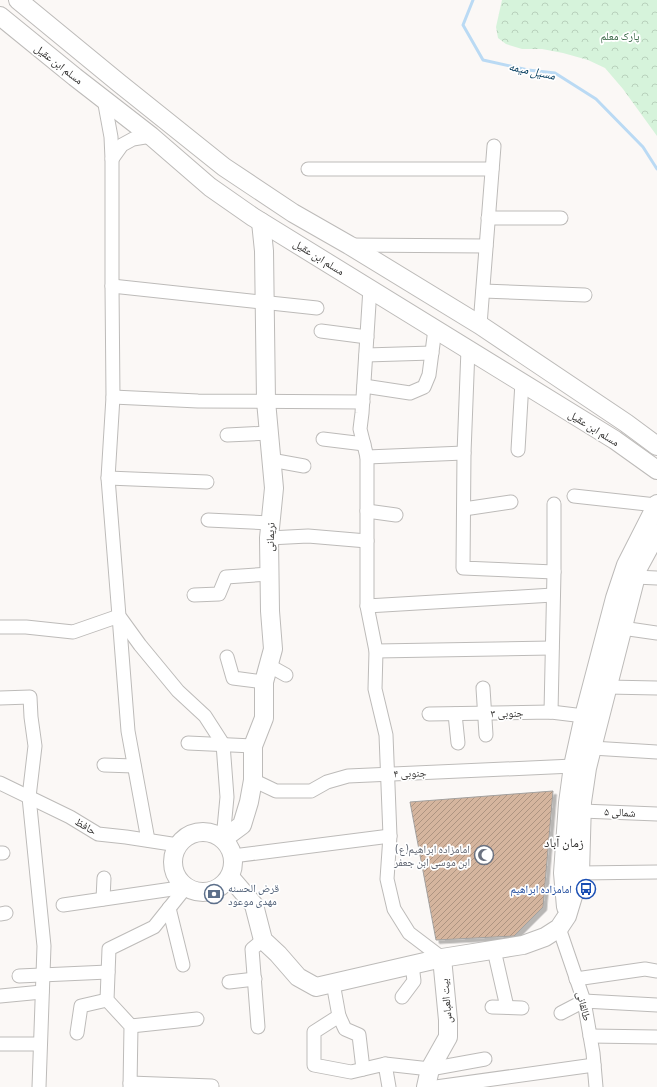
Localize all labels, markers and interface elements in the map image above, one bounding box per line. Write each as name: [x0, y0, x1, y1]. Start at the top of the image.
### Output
park label: پارک معلم: [600, 29, 640, 44]
street label: مسلم ابن عقیل: [31, 41, 86, 88]
water label: مسیل میمه: [507, 58, 557, 84]
street label: مسلم ابن عقیل: [290, 236, 347, 279]
street label: مسلم ابن عقیل: [565, 407, 622, 450]
street label: نریمانی: [262, 522, 278, 552]
street label: ۳ جنوبی: [490, 706, 524, 720]
street label: ۴ جنوبی: [393, 765, 427, 781]
street label: ۵ شمالی: [604, 804, 636, 820]
street label: حافظ: [73, 814, 99, 837]
district label: زمان آباد: [544, 834, 584, 851]
place label: (ع)امامزاده ابراهیم ابن موسی ابن جعفر: [393, 842, 470, 869]
mosque icon: (ع)امامزاده ابراهیم ابن موسی ابن جعفر: [473, 844, 495, 866]
bus stop icon: امامزاده ابراهیم: [575, 878, 597, 900]
place label: قرض الحسنه مهدی موعود: [228, 881, 279, 908]
place label: امامزاده ابراهیم: [510, 882, 572, 897]
bank icon: قرض الحسنه مهدی موعود: [203, 883, 225, 905]
street label: بیت العباس: [437, 978, 455, 1024]
street label: طالقانی: [574, 990, 594, 1022]

